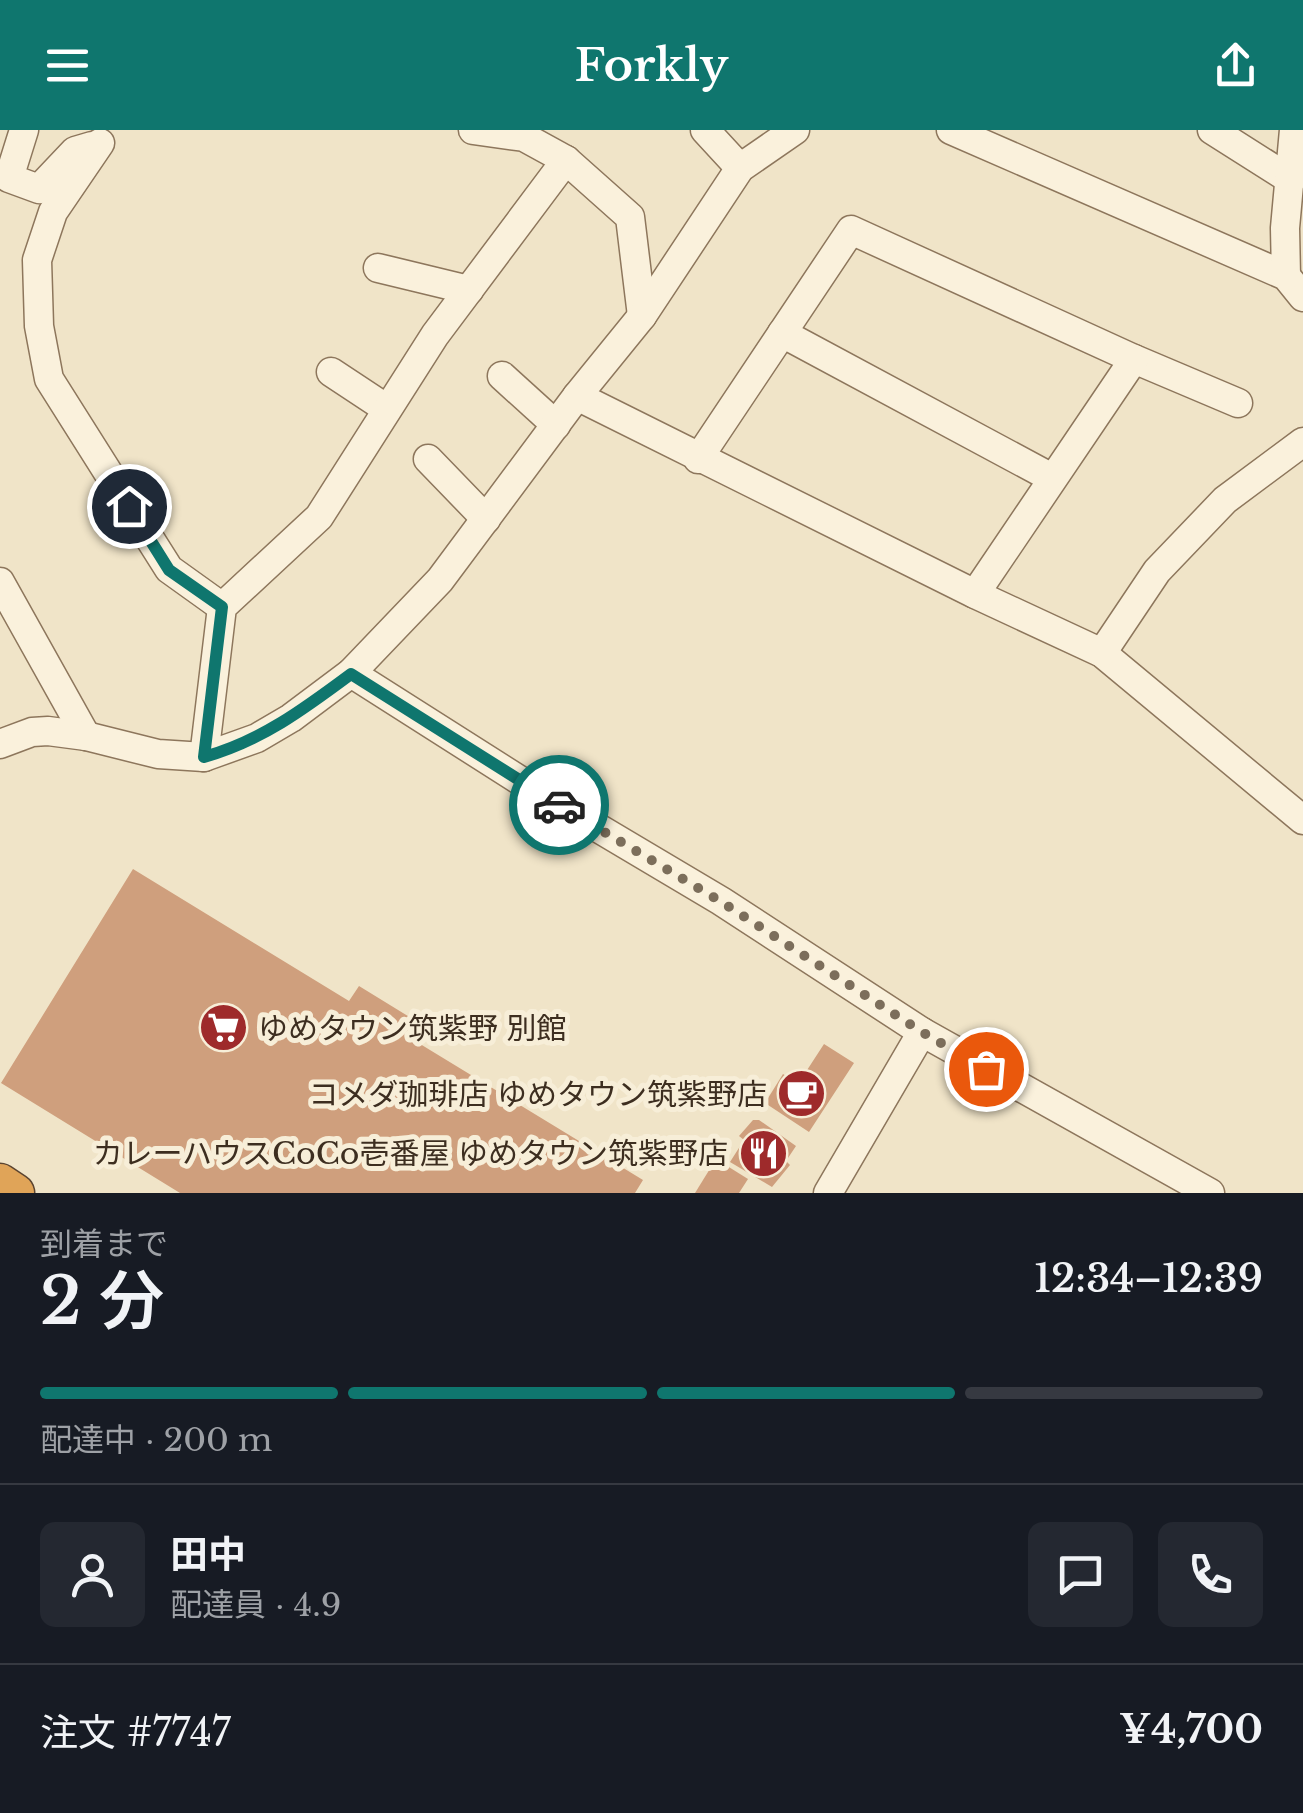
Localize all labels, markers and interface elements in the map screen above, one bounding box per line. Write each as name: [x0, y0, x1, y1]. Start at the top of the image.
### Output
text: Forkly: [575, 37, 728, 93]
icon: menu: [40, 38, 95, 93]
icon: share: [1208, 38, 1263, 93]
pin: [87, 464, 172, 549]
icon: home: [102, 479, 157, 534]
courier: [509, 755, 609, 855]
icon: car: [532, 778, 587, 833]
supermarket icon: ゆめタウン筑紫野 別館: [197, 1002, 249, 1054]
place label: ゆめタウン筑紫野 別館: [258, 1010, 567, 1047]
pin: [944, 1027, 1029, 1112]
icon: bag: [959, 1042, 1014, 1097]
cafe icon: コメダ珈琲店 ゆめタウン筑紫野店: [776, 1068, 828, 1120]
place label: コメダ珈琲店 ゆめタウン筑紫野店: [308, 1076, 767, 1113]
restaurant icon: カレーハウスCoCo壱番屋 ゆめタウン筑紫野店: [737, 1127, 789, 1179]
place label: カレーハウスCoCo壱番屋 ゆめタウン筑紫野店: [93, 1135, 728, 1172]
text: 到着まで: [40, 1224, 168, 1264]
text: 12:34–12:39: [1034, 1255, 1263, 1302]
text: 2 分: [40, 1261, 164, 1342]
text: 配達中 · 200 m: [40, 1420, 272, 1460]
button: person: [40, 1522, 145, 1627]
button: chat: [1028, 1522, 1133, 1627]
button: phone: [1158, 1522, 1263, 1627]
text: 田中: [170, 1531, 246, 1578]
text: 配達員 · 4.9: [170, 1585, 341, 1625]
text: ¥4,700: [1119, 1706, 1263, 1753]
text: 注文 #7747: [40, 1709, 231, 1756]

